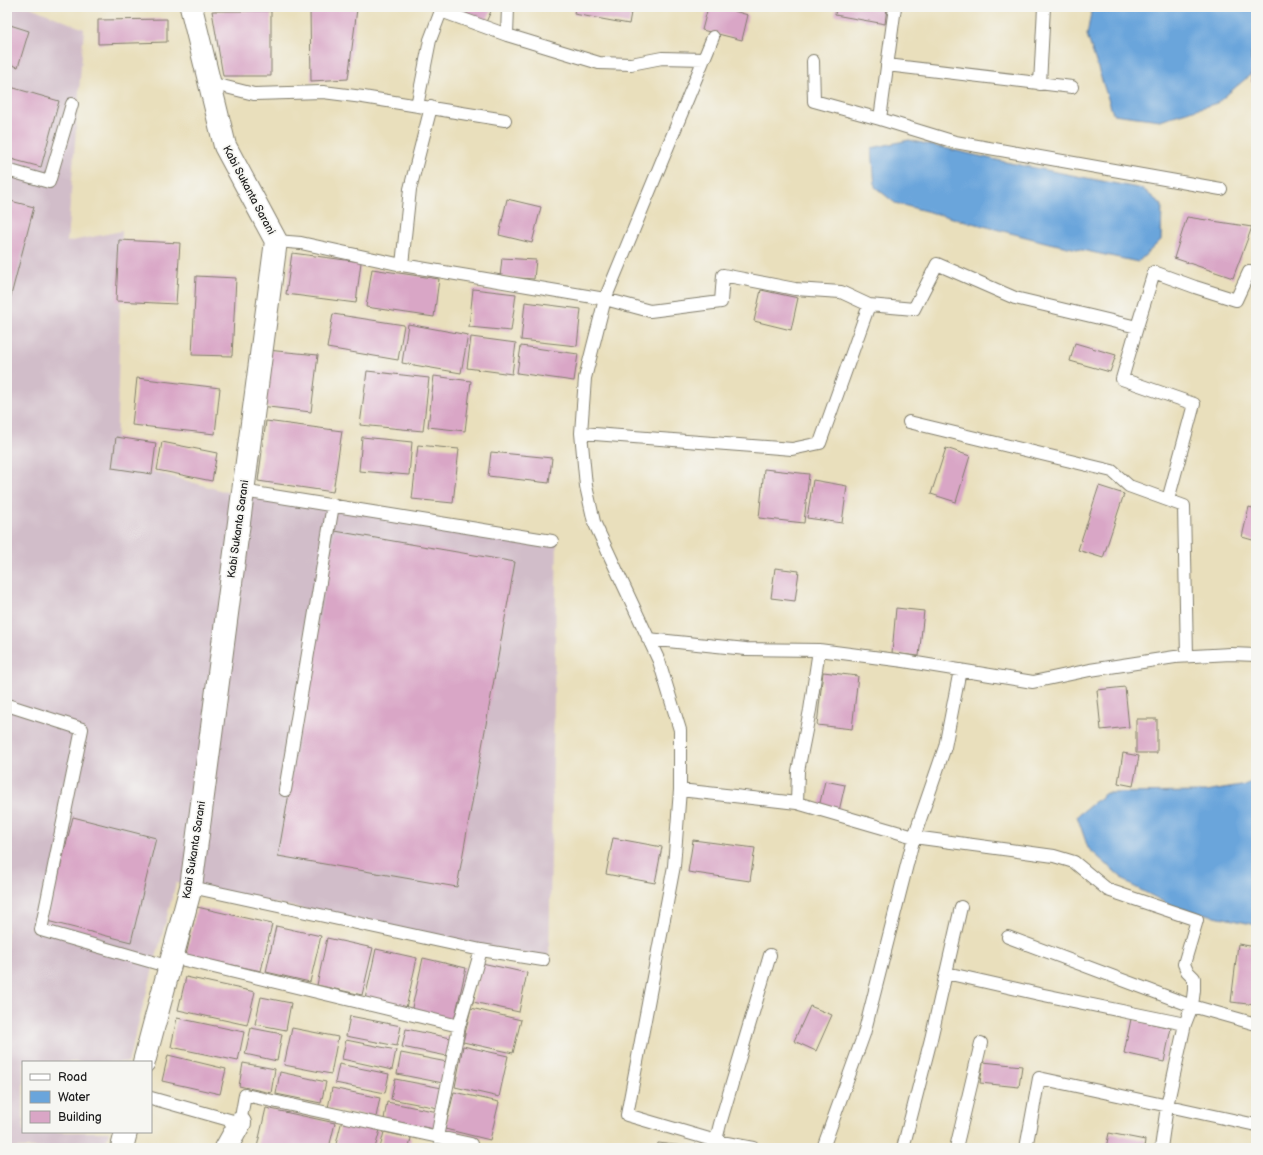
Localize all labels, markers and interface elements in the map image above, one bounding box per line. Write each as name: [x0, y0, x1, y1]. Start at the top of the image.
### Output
street label: Kabi Sukanta Sarani: [220, 143, 278, 237]
street label: Kabi Sukanta Sarani: [225, 479, 251, 579]
street label: Kabi Sukanta Sarani: [180, 800, 208, 900]
legend: [22, 1061, 152, 1133]
text: Road: [58, 1070, 87, 1085]
text: Water: [58, 1090, 90, 1105]
text: Building: [58, 1110, 102, 1125]

